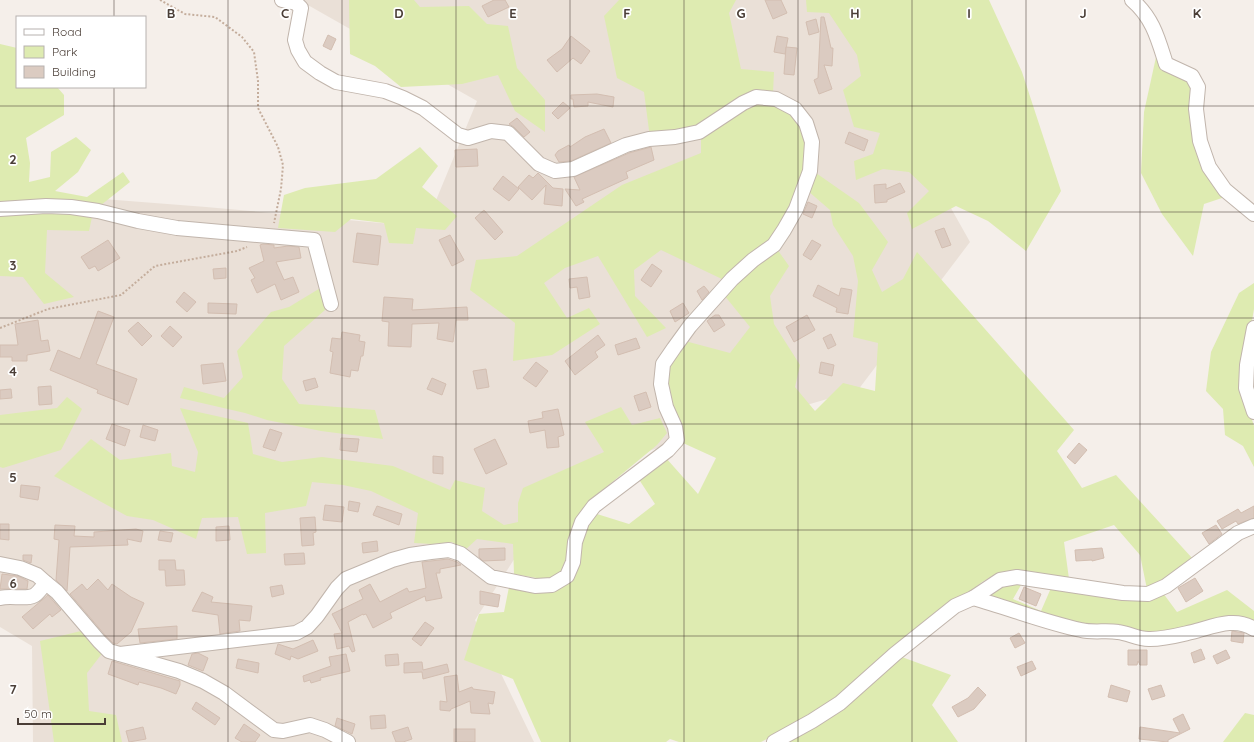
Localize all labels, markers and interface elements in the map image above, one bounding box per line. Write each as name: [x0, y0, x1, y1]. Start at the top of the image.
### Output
text: B: [167, 5, 175, 21]
text: C: [281, 5, 289, 21]
text: D: [394, 5, 404, 21]
text: E: [509, 5, 517, 21]
text: F: [623, 5, 631, 21]
text: G: [736, 5, 746, 21]
text: H: [850, 5, 860, 21]
text: I: [967, 5, 971, 21]
text: J: [1079, 5, 1087, 21]
text: K: [1193, 5, 1202, 21]
legend: [16, 16, 146, 88]
text: Road: [52, 24, 82, 39]
text: Park: [52, 44, 77, 59]
text: Building: [52, 64, 96, 79]
text: 2: [9, 151, 17, 167]
text: 3: [10, 257, 17, 273]
text: 4: [9, 363, 17, 379]
text: 5: [9, 469, 17, 485]
text: 6: [9, 575, 17, 591]
text: 7: [9, 681, 17, 697]
scale bar: [18, 700, 105, 726]
text: 50 m: [24, 706, 52, 721]

